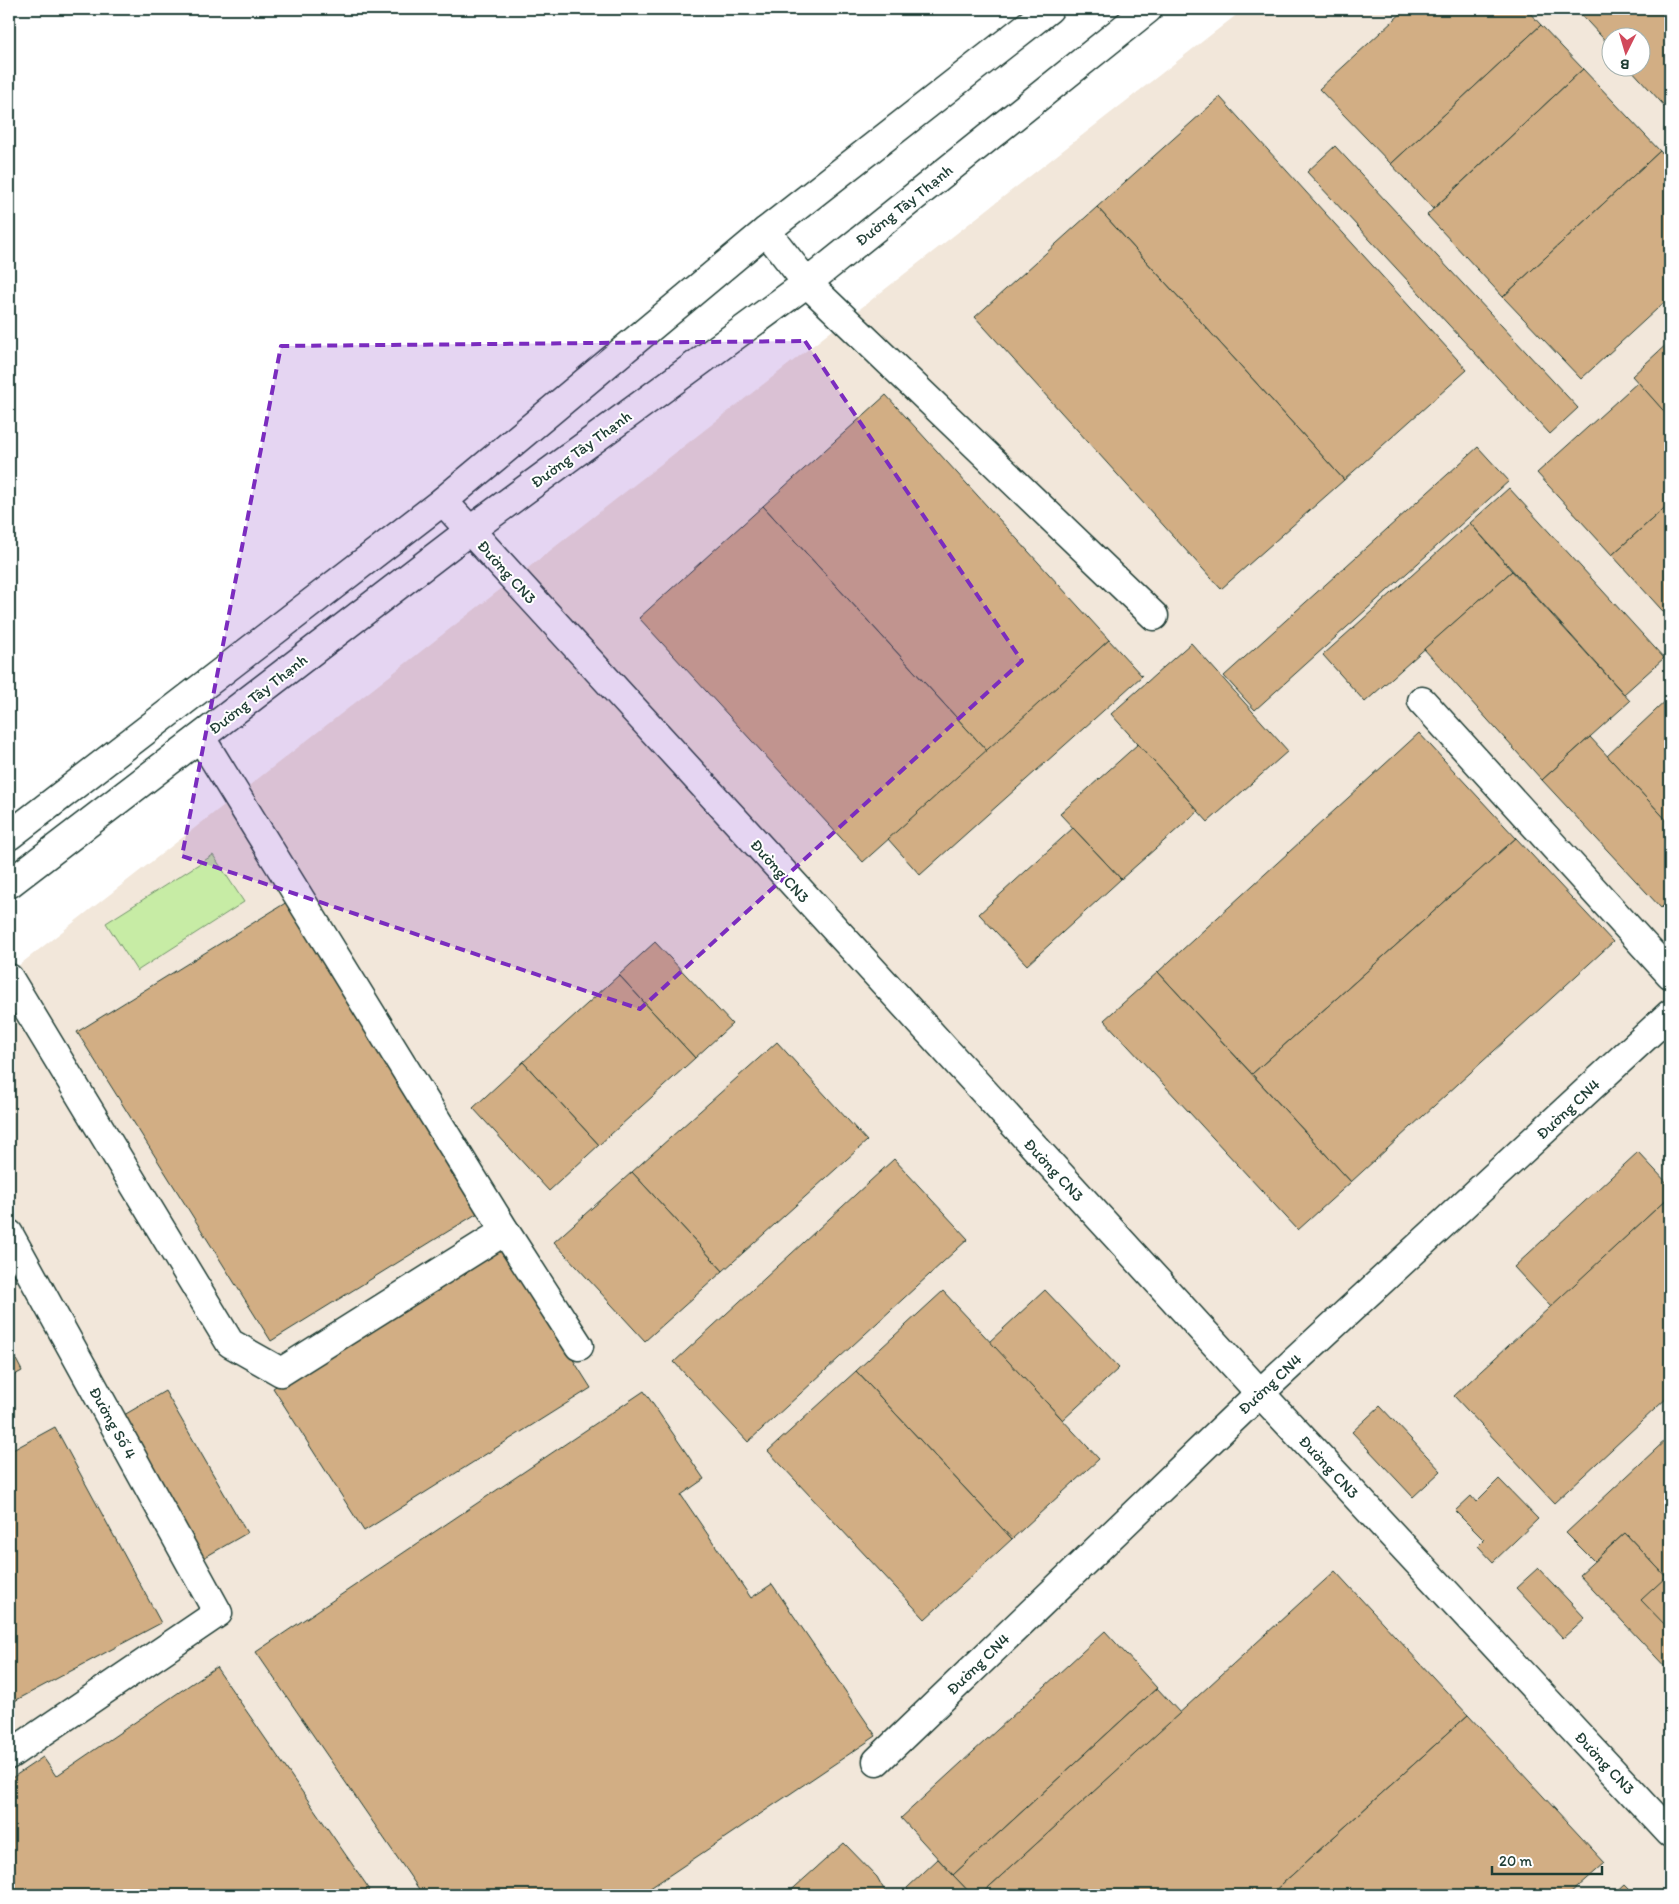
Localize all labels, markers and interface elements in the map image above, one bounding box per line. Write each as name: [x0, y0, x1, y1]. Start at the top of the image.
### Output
north arrow: [1602, 28, 1652, 78]
text: B: [1620, 56, 1630, 73]
street label: Đường Tây Thạnh: [852, 160, 956, 250]
street label: Đường Tây Thạnh: [527, 406, 635, 492]
street label: Đường CN3: [473, 536, 541, 608]
street label: Đường Tây Thạnh: [205, 650, 311, 738]
street label: Đường CN3: [746, 835, 814, 907]
street label: Đường CN4: [1532, 1075, 1604, 1143]
street label: Đường CN3: [1020, 1135, 1088, 1206]
street label: Đường CN4: [1234, 1350, 1306, 1418]
street label: Đường Số 4: [85, 1384, 141, 1463]
street label: Đường CN3: [1295, 1432, 1363, 1503]
street label: Đường CN4: [943, 1629, 1014, 1699]
street label: Đường CN3: [1571, 1728, 1639, 1799]
scale bar: [1492, 1844, 1602, 1876]
text: 20 m: [1499, 1852, 1533, 1870]

